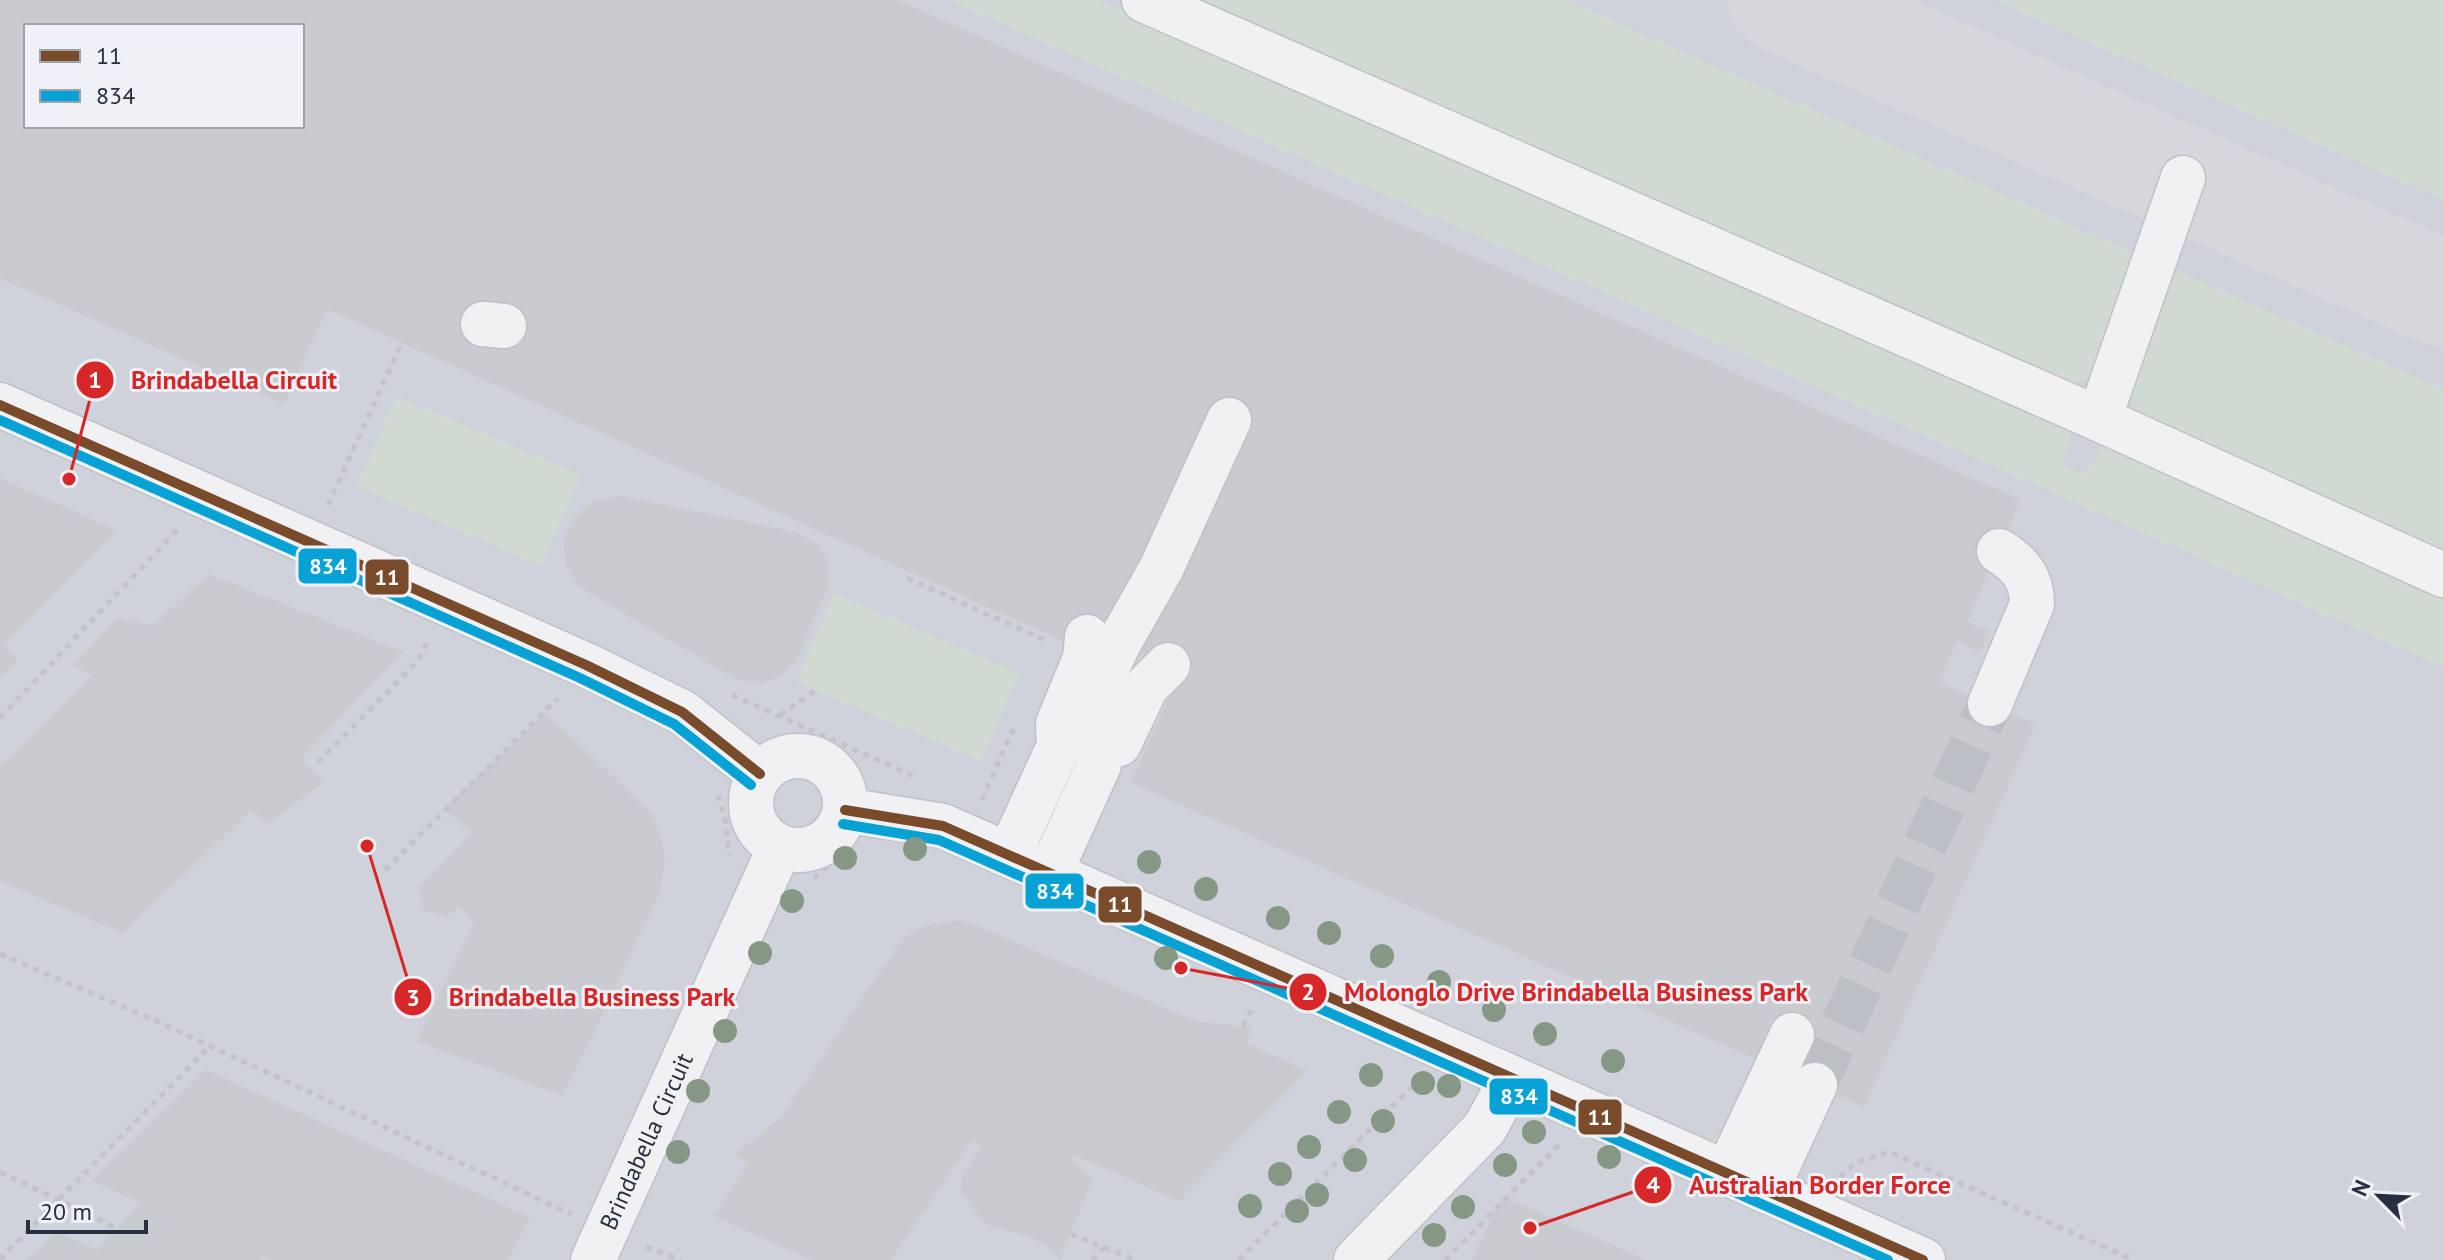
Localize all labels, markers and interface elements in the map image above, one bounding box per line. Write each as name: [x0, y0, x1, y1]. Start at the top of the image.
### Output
legend: [24, 24, 304, 128]
text: 11: [96, 40, 122, 71]
text: 834: [96, 80, 135, 111]
callout: Brindabella Circuit: [75, 355, 354, 405]
text: Brindabella Circuit: [131, 363, 337, 396]
text: 1: [88, 364, 102, 395]
line badge: 834: [297, 547, 358, 585]
text: 834: [309, 552, 347, 580]
line badge: 11: [364, 558, 410, 596]
text: 11: [375, 563, 399, 591]
line badge: 834: [1024, 872, 1085, 910]
text: 834: [1036, 877, 1074, 905]
line badge: 11: [1097, 885, 1143, 924]
text: 11: [1108, 890, 1132, 918]
callout: Molonglo Drive Brindabella Business Park: [1288, 967, 1824, 1017]
callout: Brindabella Business Park: [393, 972, 751, 1022]
text: Molonglo Drive Brindabella Business Park: [1344, 975, 1808, 1008]
text: 2: [1301, 976, 1315, 1007]
text: Brindabella Business Park: [449, 980, 736, 1013]
text: 3: [406, 982, 420, 1013]
street label: Brindabella Circuit: [593, 1048, 700, 1235]
line badge: 834: [1488, 1077, 1549, 1116]
text: 834: [1500, 1082, 1538, 1110]
line badge: 11: [1577, 1098, 1623, 1136]
text: 11: [1588, 1103, 1612, 1131]
north arrow: [2339, 1156, 2419, 1236]
callout: Australian Border Force: [1633, 1160, 1967, 1210]
text: Australian Border Force: [1689, 1168, 1951, 1201]
text: 4: [1646, 1169, 1660, 1200]
text: N: [2345, 1176, 2376, 1200]
scale bar: [28, 1184, 146, 1234]
text: 20 m: [40, 1196, 92, 1227]

